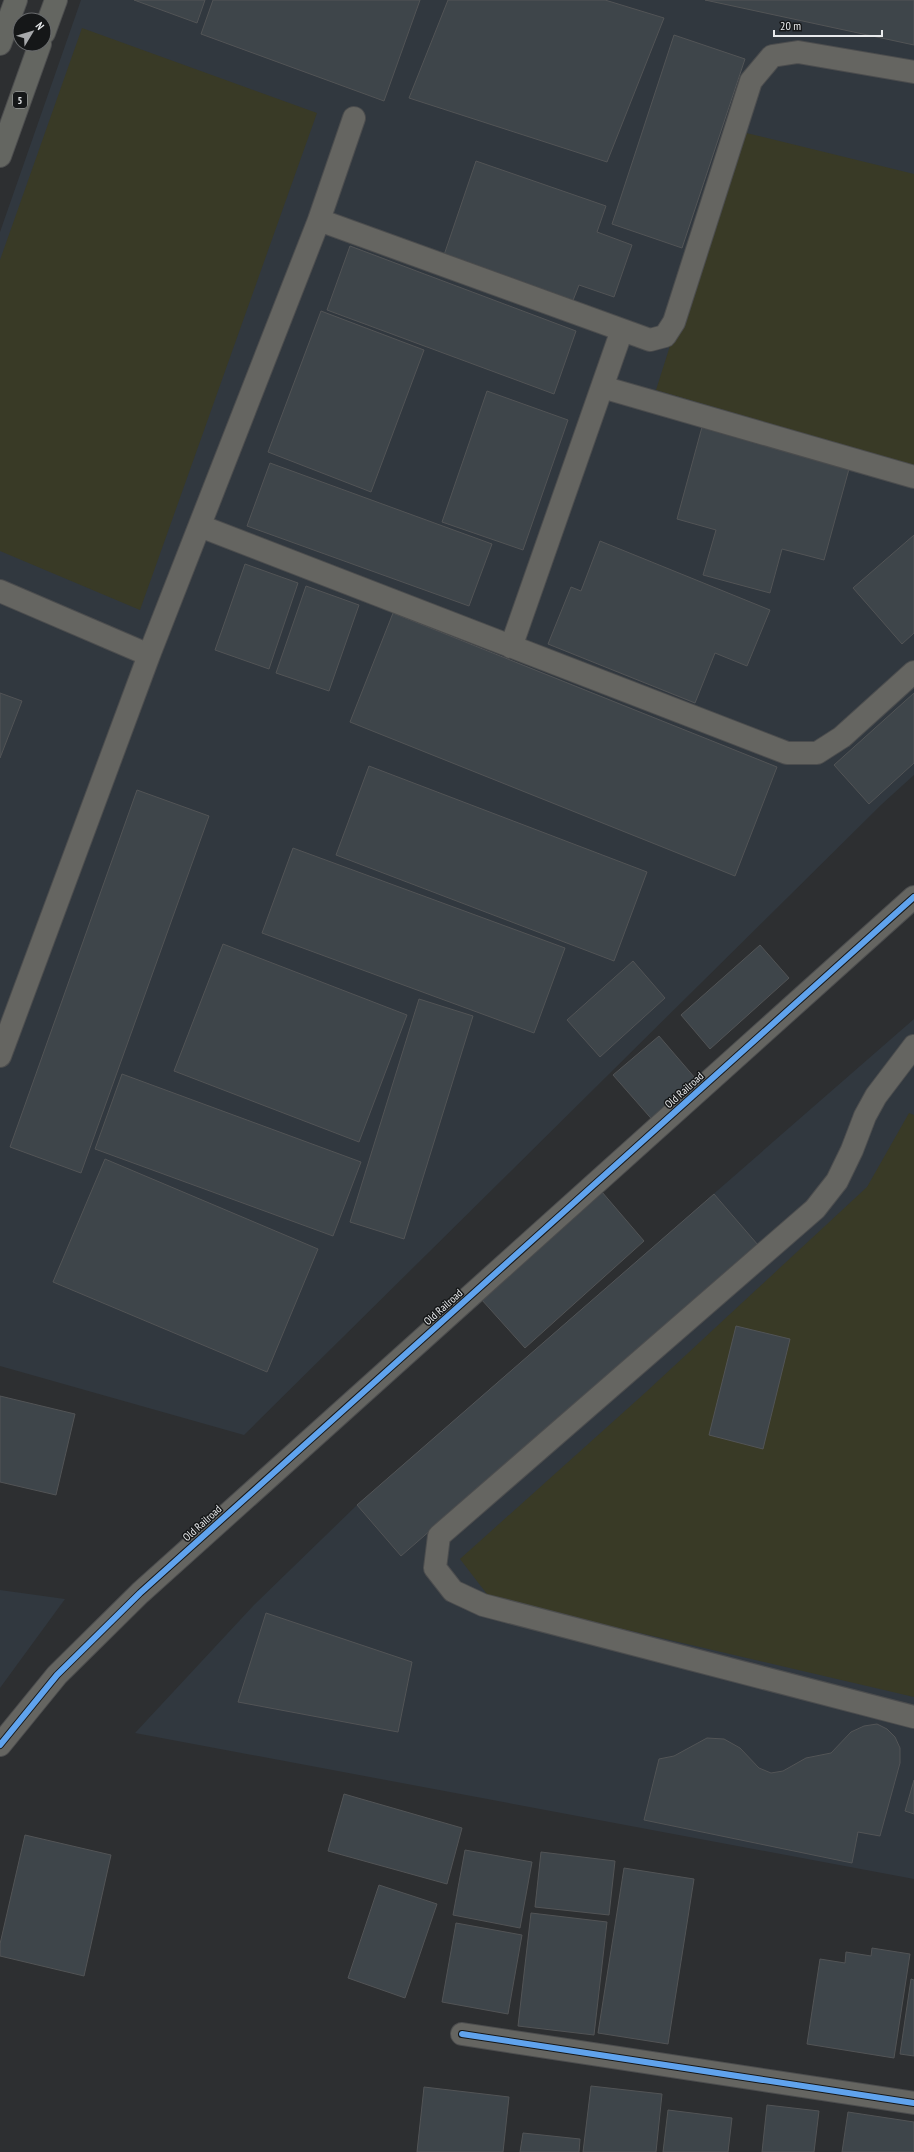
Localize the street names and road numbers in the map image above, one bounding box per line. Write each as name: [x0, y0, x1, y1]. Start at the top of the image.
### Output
road number: 5: [13, 92, 27, 108]
street label: Old Railroad: [662, 1069, 706, 1111]
street label: Old Railroad: [421, 1286, 465, 1328]
street label: Old Railroad: [180, 1502, 224, 1544]

